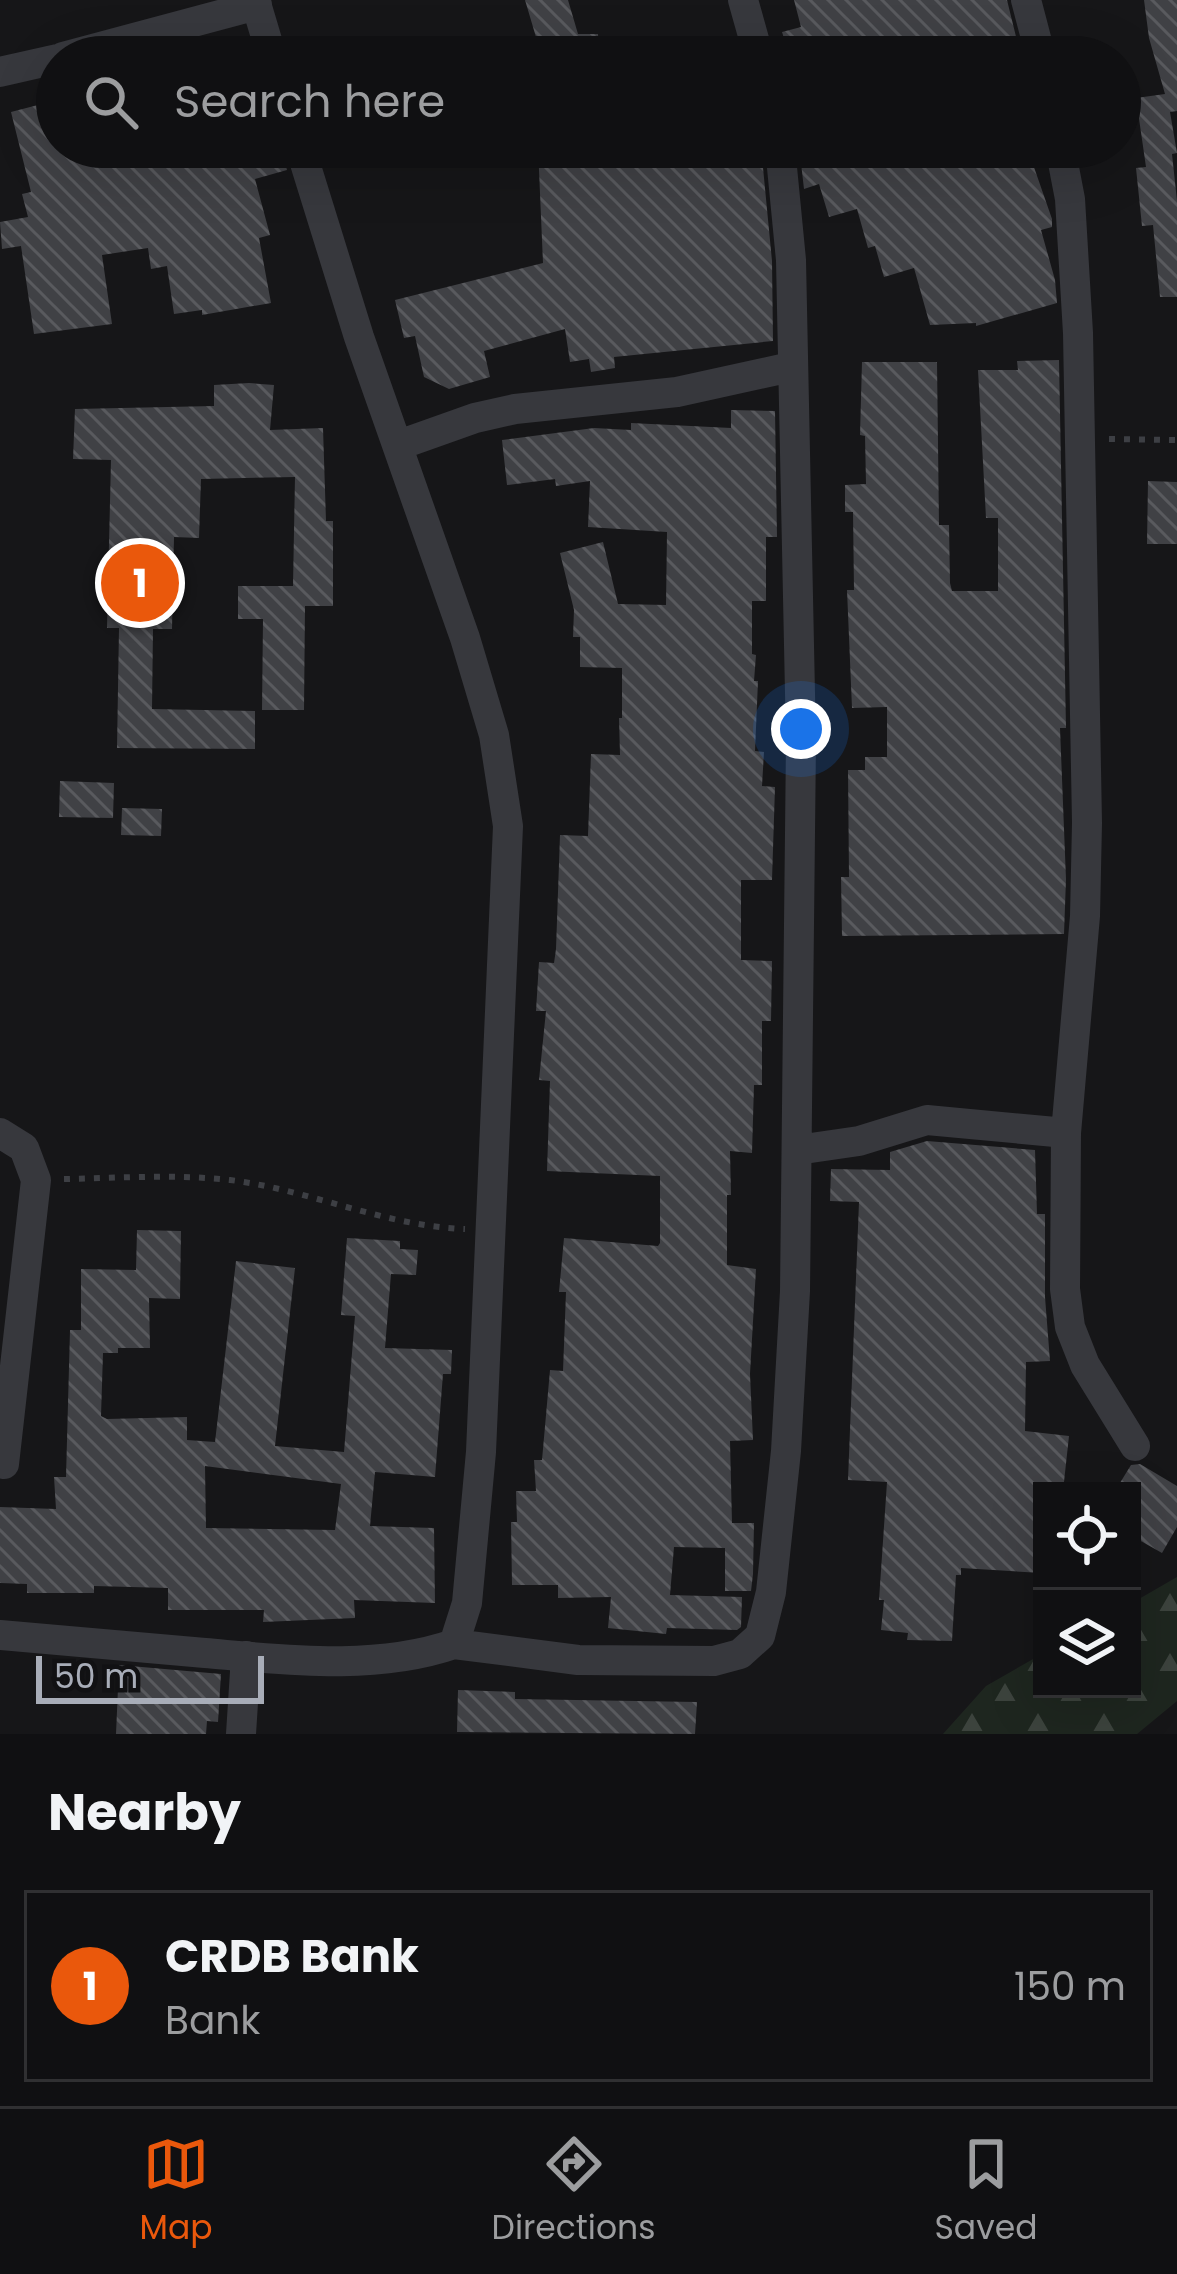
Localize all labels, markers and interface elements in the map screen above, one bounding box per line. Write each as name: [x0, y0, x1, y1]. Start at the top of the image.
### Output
search box: [36, 36, 1141, 168]
icon: search: [78, 69, 144, 135]
text: Search here: [174, 70, 445, 133]
pin: 1: [101, 538, 179, 628]
your location: [771, 699, 831, 759]
map controls: [1033, 1482, 1141, 1698]
button: locate: [1033, 1482, 1141, 1590]
button: layers: [1033, 1590, 1141, 1698]
scale bar: [36, 1650, 264, 1703]
text: 50 m: [54, 1653, 138, 1700]
text: Nearby: [48, 1776, 241, 1848]
text: CRDB Bank: [165, 1925, 419, 1988]
text: 1: [83, 1959, 97, 2014]
text: 150 m: [1014, 1959, 1126, 2014]
text: Bank: [165, 1993, 260, 2048]
tab: Map: [140, 2131, 213, 2253]
tab: Directions: [492, 2131, 655, 2253]
tab: Saved: [935, 2131, 1037, 2253]

